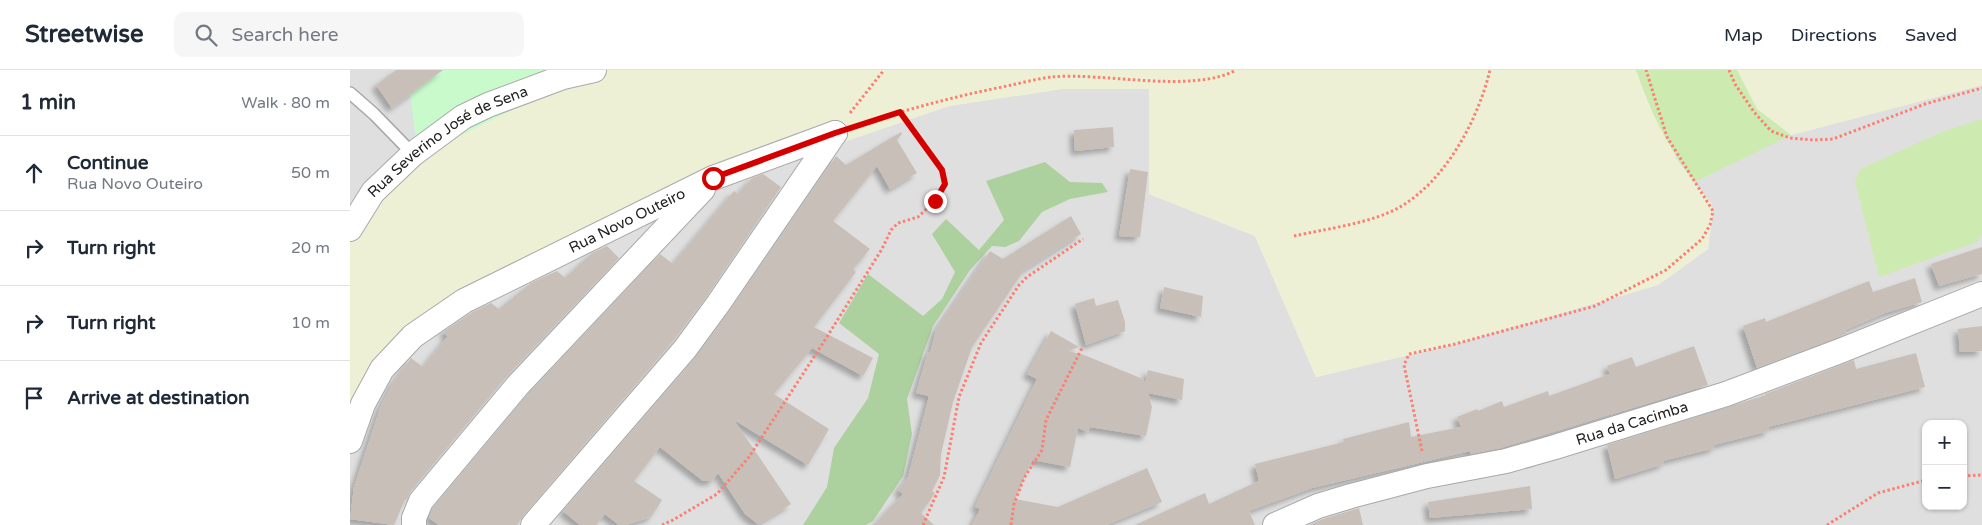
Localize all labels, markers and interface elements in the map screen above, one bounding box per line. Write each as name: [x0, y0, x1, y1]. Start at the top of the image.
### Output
search box: [174, 12, 524, 57]
text: Streetwise: [25, 20, 144, 49]
icon: search: [192, 21, 220, 49]
text: Search here: [232, 24, 338, 46]
text: Map: [1724, 24, 1763, 46]
text: Directions: [1791, 24, 1877, 46]
text: Saved: [1905, 24, 1957, 46]
street label: Rua Severino José de Sena: [364, 82, 530, 201]
text: 1 min: [20, 90, 76, 115]
text: Walk · 80 m: [241, 93, 330, 113]
text: Continue: [67, 152, 149, 174]
icon: ahead: [20, 159, 48, 187]
text: 50 m: [291, 163, 330, 183]
route start: [702, 167, 725, 190]
text: Rua Novo Outeiro: [67, 174, 203, 194]
street label: Rua Novo Outeiro: [566, 184, 688, 257]
route end: [924, 190, 947, 213]
icon: right: [20, 234, 48, 262]
text: Turn right: [67, 237, 155, 259]
text: 20 m: [291, 238, 330, 258]
icon: right: [20, 309, 48, 337]
text: Turn right: [67, 312, 155, 334]
text: 10 m: [291, 313, 330, 333]
icon: arrive: [20, 384, 48, 412]
text: Arrive at destination: [67, 387, 250, 409]
street label: Rua da Cacimba: [1574, 397, 1690, 449]
map controls: [1922, 420, 1967, 510]
button: +: [1922, 420, 1967, 465]
button: −: [1922, 465, 1967, 510]

